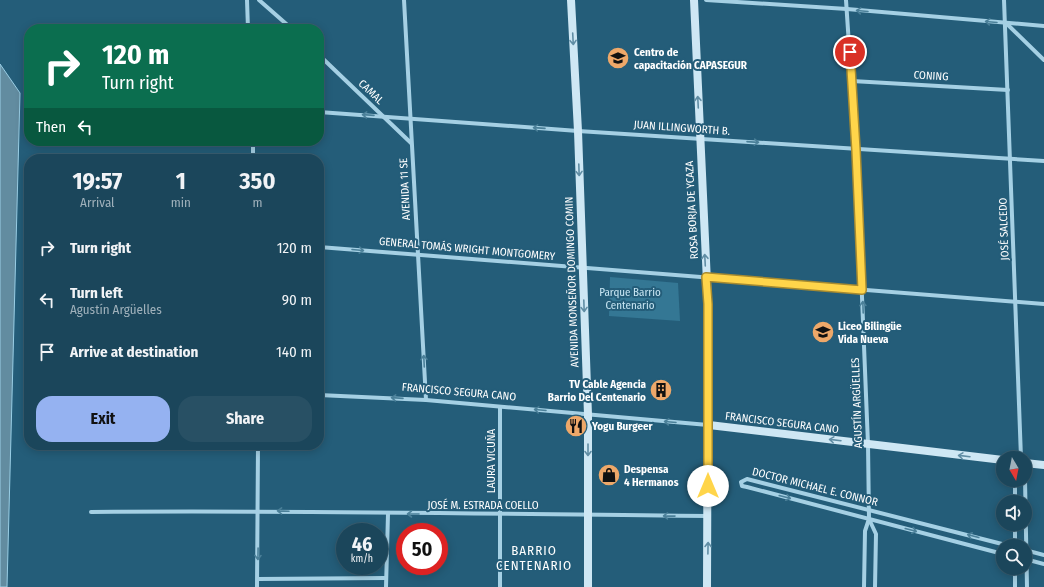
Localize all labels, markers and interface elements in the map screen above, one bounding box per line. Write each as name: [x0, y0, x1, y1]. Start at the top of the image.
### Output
one-way arrow: [856, 7, 869, 14]
one-way arrow: [985, 18, 998, 25]
one-way arrow: [569, 32, 576, 45]
pin: [833, 35, 867, 69]
text: 120 m: [102, 38, 169, 71]
icon: right: [36, 40, 88, 92]
icon: arrive: [839, 41, 861, 63]
school or university icon: Centro de capacitación CAPASEGUR: [605, 45, 631, 71]
place label: Centro de capacitación CAPASEGUR: [634, 46, 748, 72]
street label: CONING: [913, 69, 949, 83]
text: Turn right: [102, 72, 174, 94]
street label: CAMAL: [356, 77, 386, 107]
one-way arrow: [695, 96, 702, 109]
one-way arrow: [361, 111, 374, 118]
icon: left: [74, 116, 96, 138]
text: Then: [36, 118, 66, 136]
street label: JUAN ILLINGWORTH B.: [633, 118, 731, 138]
one-way arrow: [533, 125, 546, 132]
one-way arrow: [746, 139, 759, 146]
street label: AVENIDA 11 SE: [397, 158, 413, 220]
street label: ROSA BORJA DE YCAZA: [683, 160, 701, 259]
one-way arrow: [575, 163, 583, 176]
text: 19:57: [72, 167, 122, 195]
text: 1: [176, 167, 186, 195]
text: 350: [239, 167, 276, 195]
text: Arrival: [80, 195, 115, 210]
text: min: [171, 195, 191, 210]
text: m: [252, 195, 262, 210]
street label: AVENIDA MONSEÑOR DOMINGO COMIN: [563, 196, 581, 368]
street label: JOSÉ SALCEDO: [995, 197, 1012, 261]
street label: GENERAL TOMÁS WRIGHT MONTGOMERY: [378, 234, 556, 263]
icon: right: [36, 237, 58, 259]
text: Turn right: [70, 239, 131, 257]
text: 120 m: [277, 239, 312, 257]
one-way arrow: [351, 246, 364, 253]
one-way arrow: [702, 254, 709, 267]
text: Turn left: [70, 284, 123, 302]
park label: Parque Barrio Centenario: [599, 286, 661, 312]
icon: left: [36, 289, 58, 311]
text: 90 m: [282, 291, 312, 309]
one-way arrow: [580, 299, 588, 312]
one-way arrow: [859, 301, 866, 314]
text: Agustín Argüelles: [70, 302, 162, 317]
school or university icon: Liceo Bilingüe Vida Nueva: [810, 319, 836, 345]
place label: Liceo Bilingüe Vida Nueva: [837, 320, 902, 346]
icon: arrive: [36, 341, 58, 363]
text: Arrive at destination: [70, 343, 198, 361]
text: 140 m: [276, 343, 312, 361]
one-way arrow: [420, 355, 428, 368]
street label: AGUSTÍN ARGÜELLES: [848, 357, 865, 449]
building icon: TV Cable Agencia Barrio Del Centenario: [648, 377, 674, 403]
place label: TV Cable Agencia Barrio Del Centenario: [548, 378, 647, 404]
street label: FRANCISCO SEGURA CANO: [401, 381, 517, 403]
one-way arrow: [391, 395, 404, 402]
button: Exit: [36, 396, 170, 442]
button: Share: [178, 396, 312, 442]
one-way arrow: [534, 407, 547, 414]
street label: FRANCISCO SEGURA CANO: [724, 410, 840, 436]
restaurant icon: Yogu Burgeer: [563, 413, 589, 439]
one-way arrow: [664, 418, 677, 425]
place label: Yogu Burgeer: [591, 420, 654, 433]
street label: LAURA VICUÑA: [485, 429, 498, 493]
one-way arrow: [829, 436, 842, 444]
one-way arrow: [584, 443, 592, 456]
north arrow: [996, 451, 1032, 487]
map controls: [996, 451, 1032, 575]
one-way arrow: [958, 452, 971, 459]
shop icon: Despensa 4 Hermanos: [596, 462, 622, 488]
place label: Despensa 4 Hermanos: [624, 463, 679, 489]
position arrow: [687, 465, 729, 507]
street label: DOCTOR MICHAEL E. CONNOR: [751, 465, 879, 509]
one-way arrow: [778, 494, 791, 501]
button: sound: [996, 495, 1032, 531]
street label: JOSÉ M. ESTRADA COELLO: [427, 498, 539, 512]
one-way arrow: [277, 507, 290, 515]
one-way arrow: [407, 510, 420, 518]
one-way arrow: [663, 512, 676, 520]
speed limit sign: 50: [396, 523, 448, 575]
one-way arrow: [904, 526, 917, 534]
text: 46: [352, 532, 372, 556]
one-way arrow: [966, 532, 979, 539]
button: search: [996, 539, 1032, 575]
one-way arrow: [704, 542, 712, 555]
district label: BARRIO CENTENARIO: [496, 543, 572, 573]
one-way arrow: [254, 547, 262, 560]
text: km/h: [351, 553, 373, 565]

